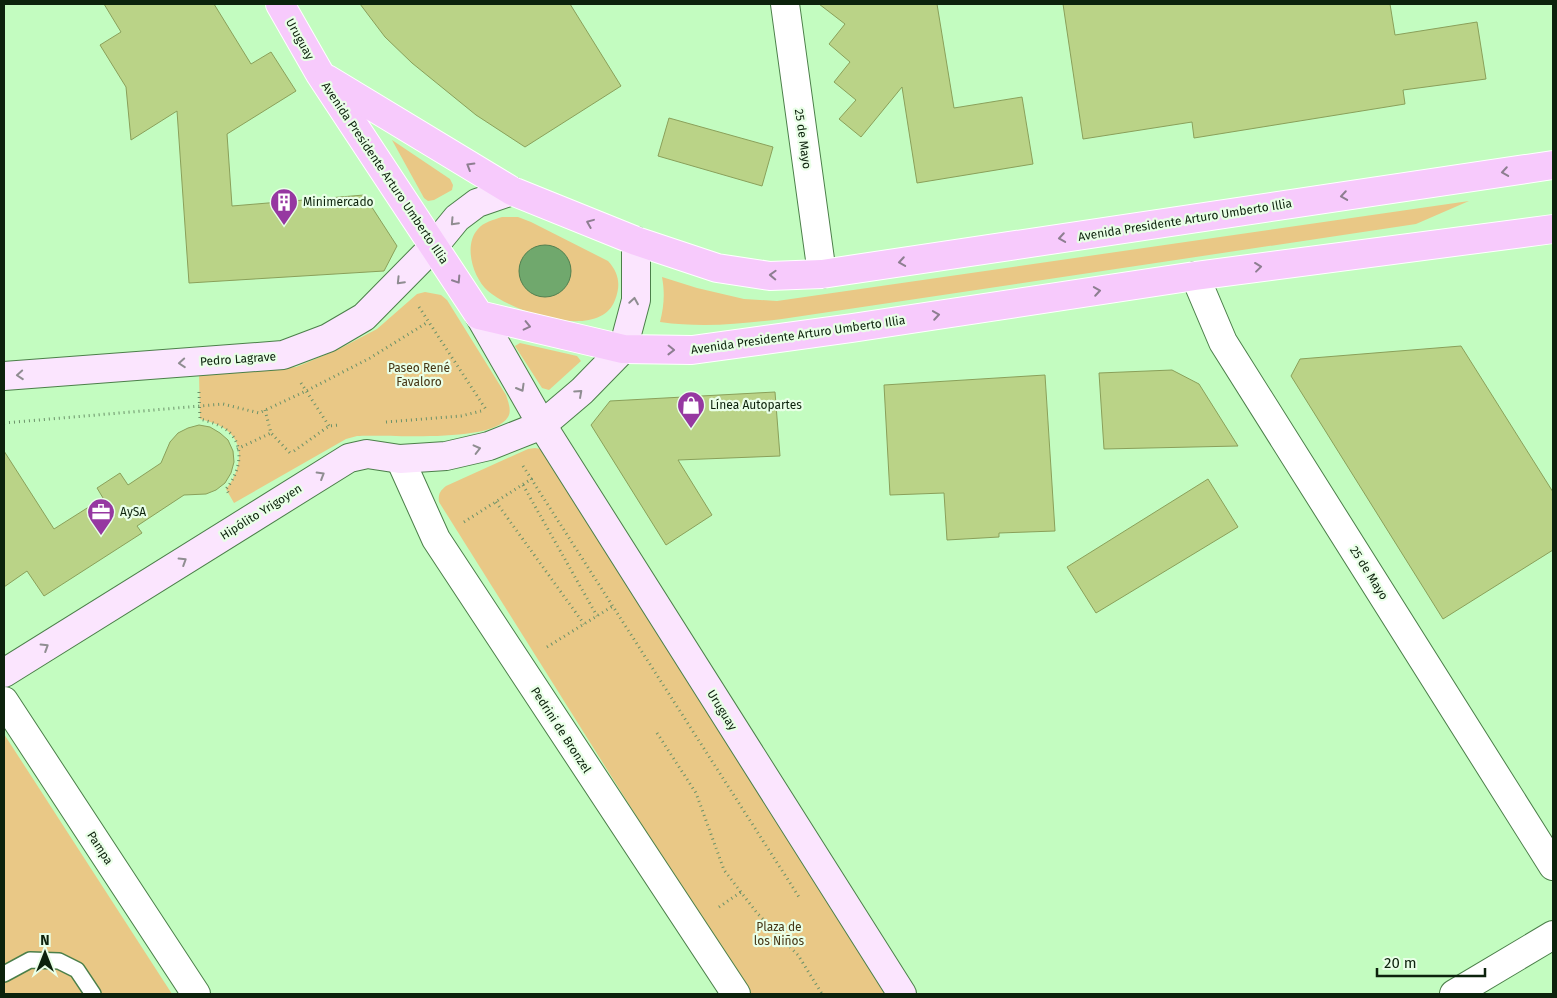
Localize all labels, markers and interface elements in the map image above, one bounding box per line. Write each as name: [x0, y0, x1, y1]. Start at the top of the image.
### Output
street label: Uruguay: [283, 16, 317, 62]
street label: Avenida Presidente Arturo Umberto Illia: [319, 79, 451, 267]
street label: 25 de Mayo: [792, 108, 814, 170]
one-way arrow: [466, 162, 475, 172]
one-way arrow: [1501, 166, 1509, 177]
building icon: Minimercado: [269, 187, 299, 226]
one-way arrow: [1340, 190, 1348, 201]
place label: Minimercado: [303, 195, 374, 209]
street label: Avenida Presidente Arturo Umberto Illia: [1077, 196, 1293, 244]
one-way arrow: [451, 216, 460, 225]
one-way arrow: [587, 219, 595, 229]
one-way arrow: [1058, 233, 1067, 243]
one-way arrow: [897, 257, 906, 267]
one-way arrow: [1253, 263, 1262, 273]
one-way arrow: [769, 270, 776, 280]
one-way arrow: [397, 275, 406, 284]
one-way arrow: [450, 275, 460, 284]
one-way arrow: [1093, 286, 1101, 296]
one-way arrow: [629, 297, 639, 306]
one-way arrow: [932, 311, 941, 321]
street label: Avenida Presidente Arturo Umberto Illia: [690, 313, 906, 357]
one-way arrow: [522, 320, 531, 331]
one-way arrow: [668, 345, 676, 355]
street label: Pedro Lagrave: [199, 349, 277, 369]
one-way arrow: [178, 357, 186, 368]
park label: Paseo René Favaloro: [388, 361, 450, 389]
one-way arrow: [16, 369, 24, 380]
one-way arrow: [515, 382, 525, 391]
one-way arrow: [574, 390, 583, 399]
shop icon: Línea Autopartes: [676, 390, 706, 429]
place label: Línea Autopartes: [710, 398, 802, 412]
one-way arrow: [472, 444, 481, 455]
one-way arrow: [315, 472, 324, 482]
street label: Hipólito Yrigoyen: [218, 481, 304, 543]
office icon: AySA: [86, 497, 116, 536]
place label: AySA: [120, 505, 146, 519]
street label: 25 de Mayo: [1347, 544, 1391, 602]
one-way arrow: [177, 557, 186, 567]
one-way arrow: [39, 644, 49, 653]
street label: Pedrini de Bronzel: [528, 684, 594, 776]
street label: Uruguay: [704, 687, 740, 733]
street label: Pampa: [84, 829, 116, 867]
park label: Plaza de los Niños: [754, 920, 805, 948]
north arrow: [20, 928, 70, 978]
text: N: [40, 932, 50, 949]
scale bar: [1377, 946, 1484, 978]
text: 20 m: [1384, 954, 1417, 972]

